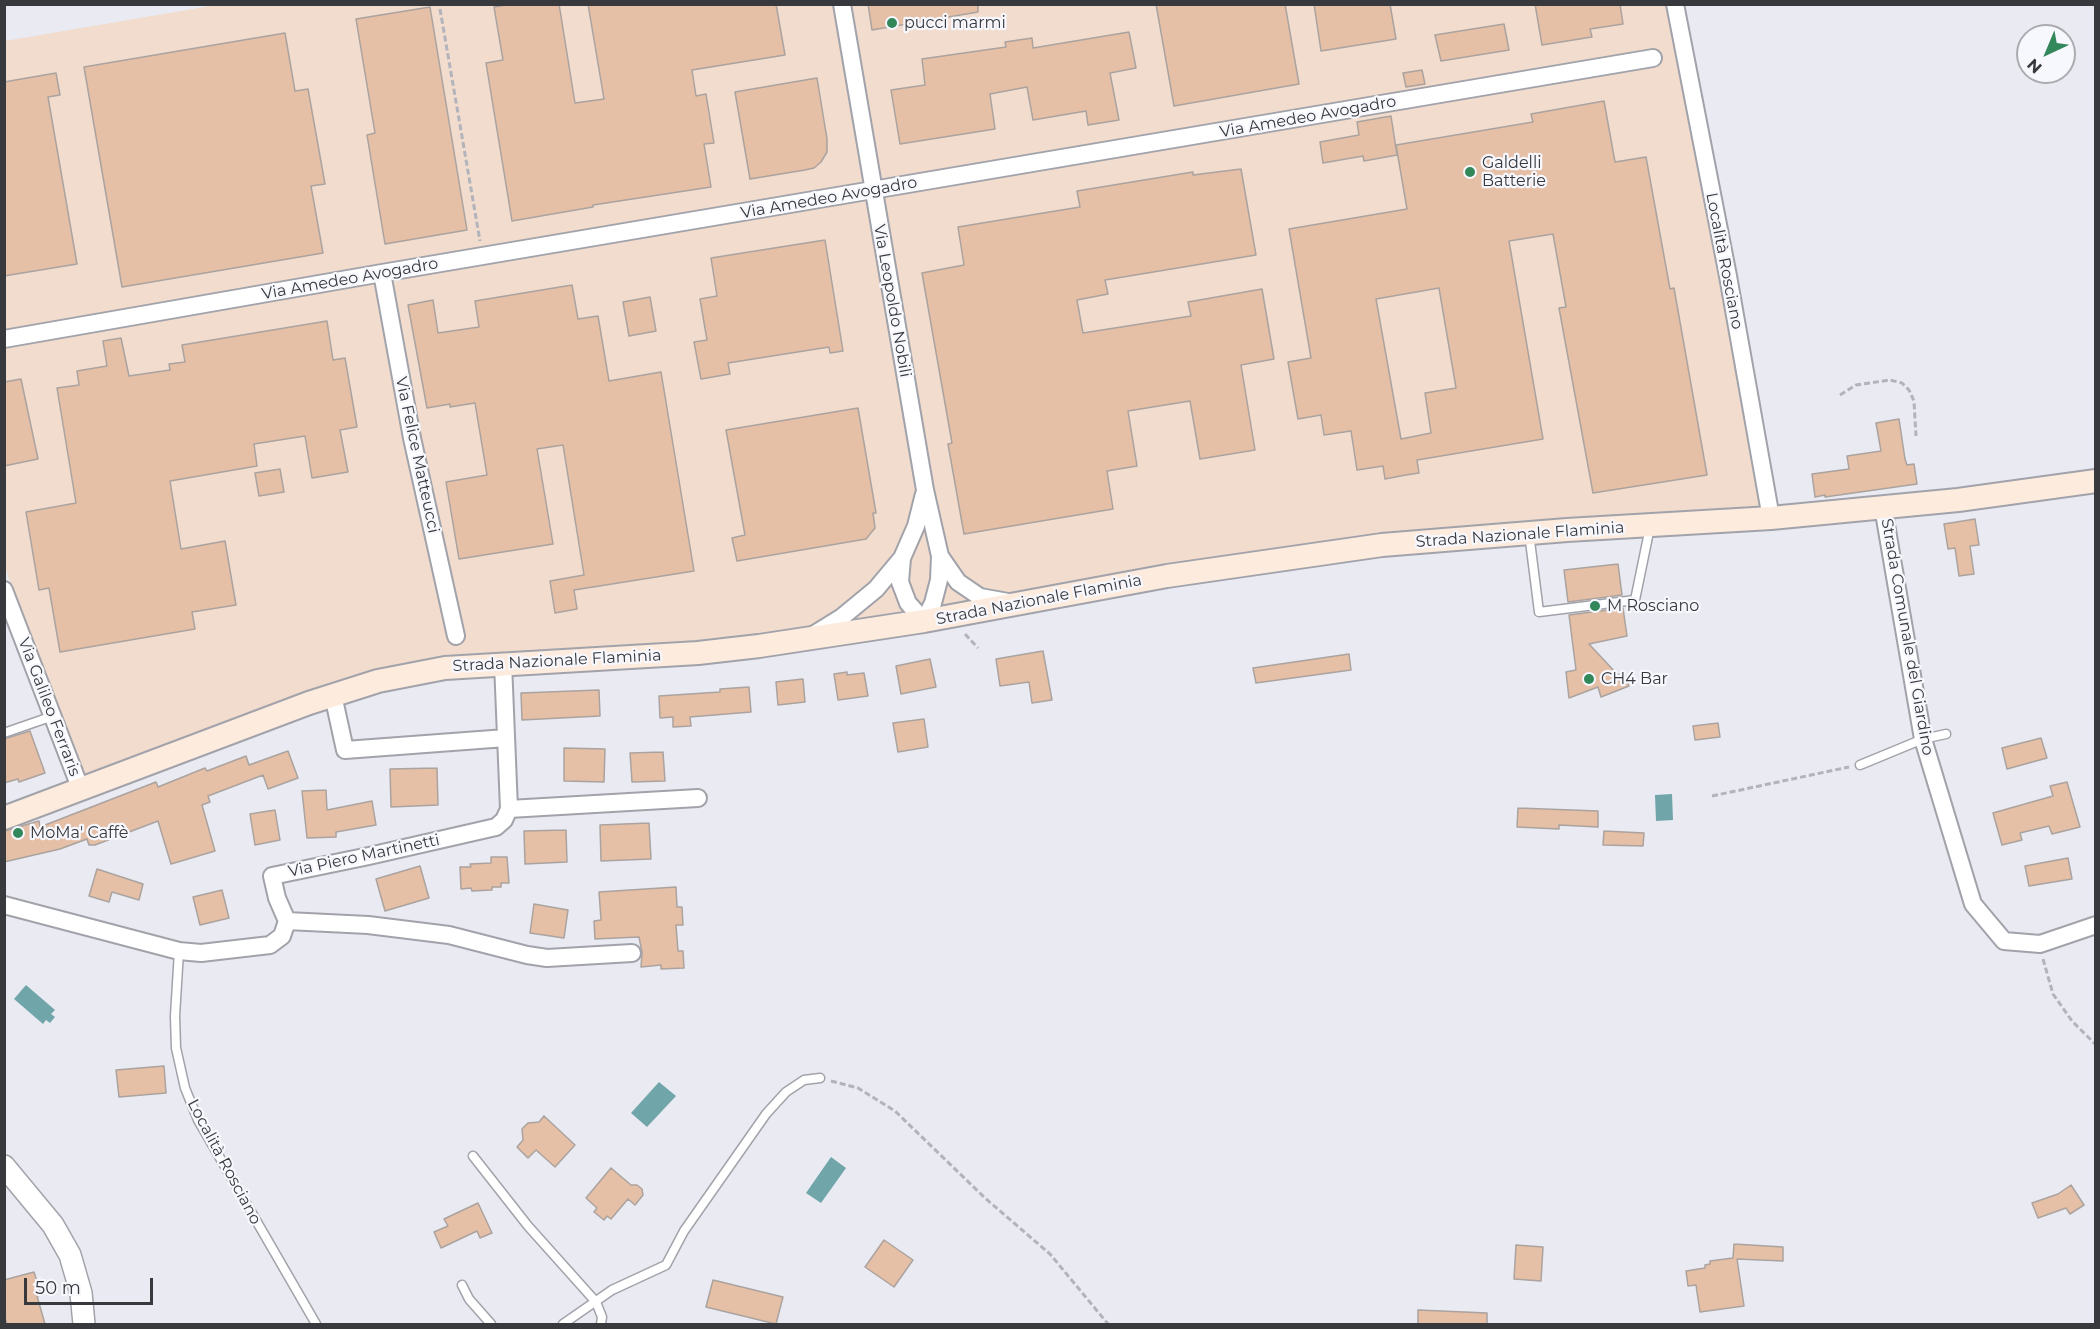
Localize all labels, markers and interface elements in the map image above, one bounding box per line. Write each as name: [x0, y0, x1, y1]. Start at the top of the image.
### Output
place label: pucci marmi: [904, 13, 1006, 33]
marker: pucci marmi: [885, 16, 899, 30]
north arrow: [2016, 24, 2076, 84]
text: N: [2023, 55, 2046, 77]
street label: Via Amedeo Avogadro: [1218, 92, 1398, 142]
place label: Galdelli Batterie: [1482, 153, 1546, 191]
marker: Galdelli Batterie: [1463, 165, 1477, 179]
street label: Via Amedeo Avogadro: [739, 173, 919, 223]
street label: Località Rosciano: [1701, 191, 1747, 331]
street label: Via Leopoldo Nobili: [869, 223, 915, 379]
street label: Via Amedeo Avogadro: [260, 254, 440, 304]
street label: Via Felice Matteucci: [391, 375, 443, 535]
street label: Strada Comunale del Giardino: [1877, 517, 1937, 757]
street label: Strada Nazionale Flaminia: [1415, 518, 1625, 552]
street label: Strada Nazionale Flaminia: [935, 571, 1143, 629]
place label: M Rosciano: [1607, 596, 1699, 616]
marker: M Rosciano: [1588, 599, 1602, 613]
street label: Via Galileo Ferraris: [14, 635, 84, 779]
street label: Strada Nazionale Flaminia: [452, 646, 662, 676]
place label: CH4 Bar: [1601, 669, 1668, 689]
marker: CH4 Bar: [1582, 672, 1596, 686]
place label: MoMa' Caffè: [30, 823, 129, 843]
marker: MoMa' Caffè: [11, 826, 25, 840]
street label: Via Piero Martinetti: [286, 831, 442, 881]
street label: Località Rosciano: [183, 1096, 265, 1228]
scale bar: [27, 1266, 156, 1304]
text: 50 m: [35, 1277, 81, 1299]

